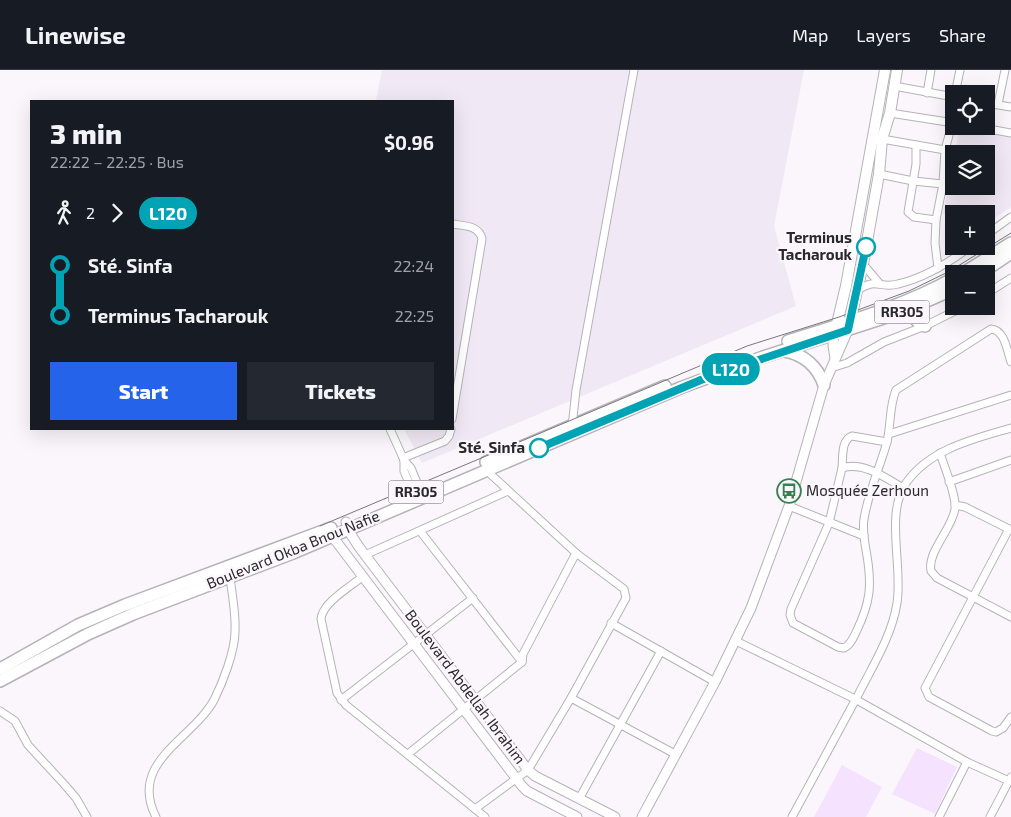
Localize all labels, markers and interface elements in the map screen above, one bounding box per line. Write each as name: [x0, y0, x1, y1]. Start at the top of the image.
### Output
text: Linewise: [25, 20, 126, 49]
text: Map: [792, 24, 828, 46]
text: Layers: [856, 24, 911, 46]
text: Share: [939, 24, 986, 46]
map controls: [945, 85, 995, 315]
button: locate: [945, 85, 995, 135]
text: 3 min: [50, 116, 122, 150]
text: $0.96: [384, 131, 434, 154]
button: layers: [945, 145, 995, 195]
text: 22:22 – 22:25 · Bus: [50, 152, 184, 171]
icon: walk: [50, 199, 78, 227]
icon: forward: [103, 199, 131, 227]
text: L120: [149, 202, 187, 224]
text: 2: [86, 203, 95, 222]
button: +: [945, 205, 995, 255]
place label: Terminus Tacharouk: [778, 228, 853, 263]
marker: Terminus Tacharouk: [856, 237, 876, 257]
text: Sté. Sinfa: [88, 254, 173, 277]
text: 22:24: [393, 256, 434, 275]
button: −: [945, 265, 995, 315]
road number: RR305: [874, 300, 930, 323]
text: Terminus Tacharouk: [88, 304, 268, 327]
text: 22:25: [395, 306, 434, 325]
line badge: L120: [696, 353, 766, 385]
text: L120: [712, 358, 750, 380]
button: Start: [50, 362, 237, 420]
button: Tickets: [247, 362, 434, 420]
place label: Sté. Sinfa: [458, 438, 525, 456]
marker: Sté. Sinfa: [529, 438, 549, 458]
bus stop icon: Mosquée Zerhoun: [776, 478, 802, 504]
road number: RR305: [388, 481, 444, 504]
place label: Mosquée Zerhoun: [806, 481, 929, 499]
street label: Boulevard Okba Bnou Nafie: [204, 506, 382, 592]
street label: Boulevard Abdellah Ibrahim: [402, 606, 530, 767]

